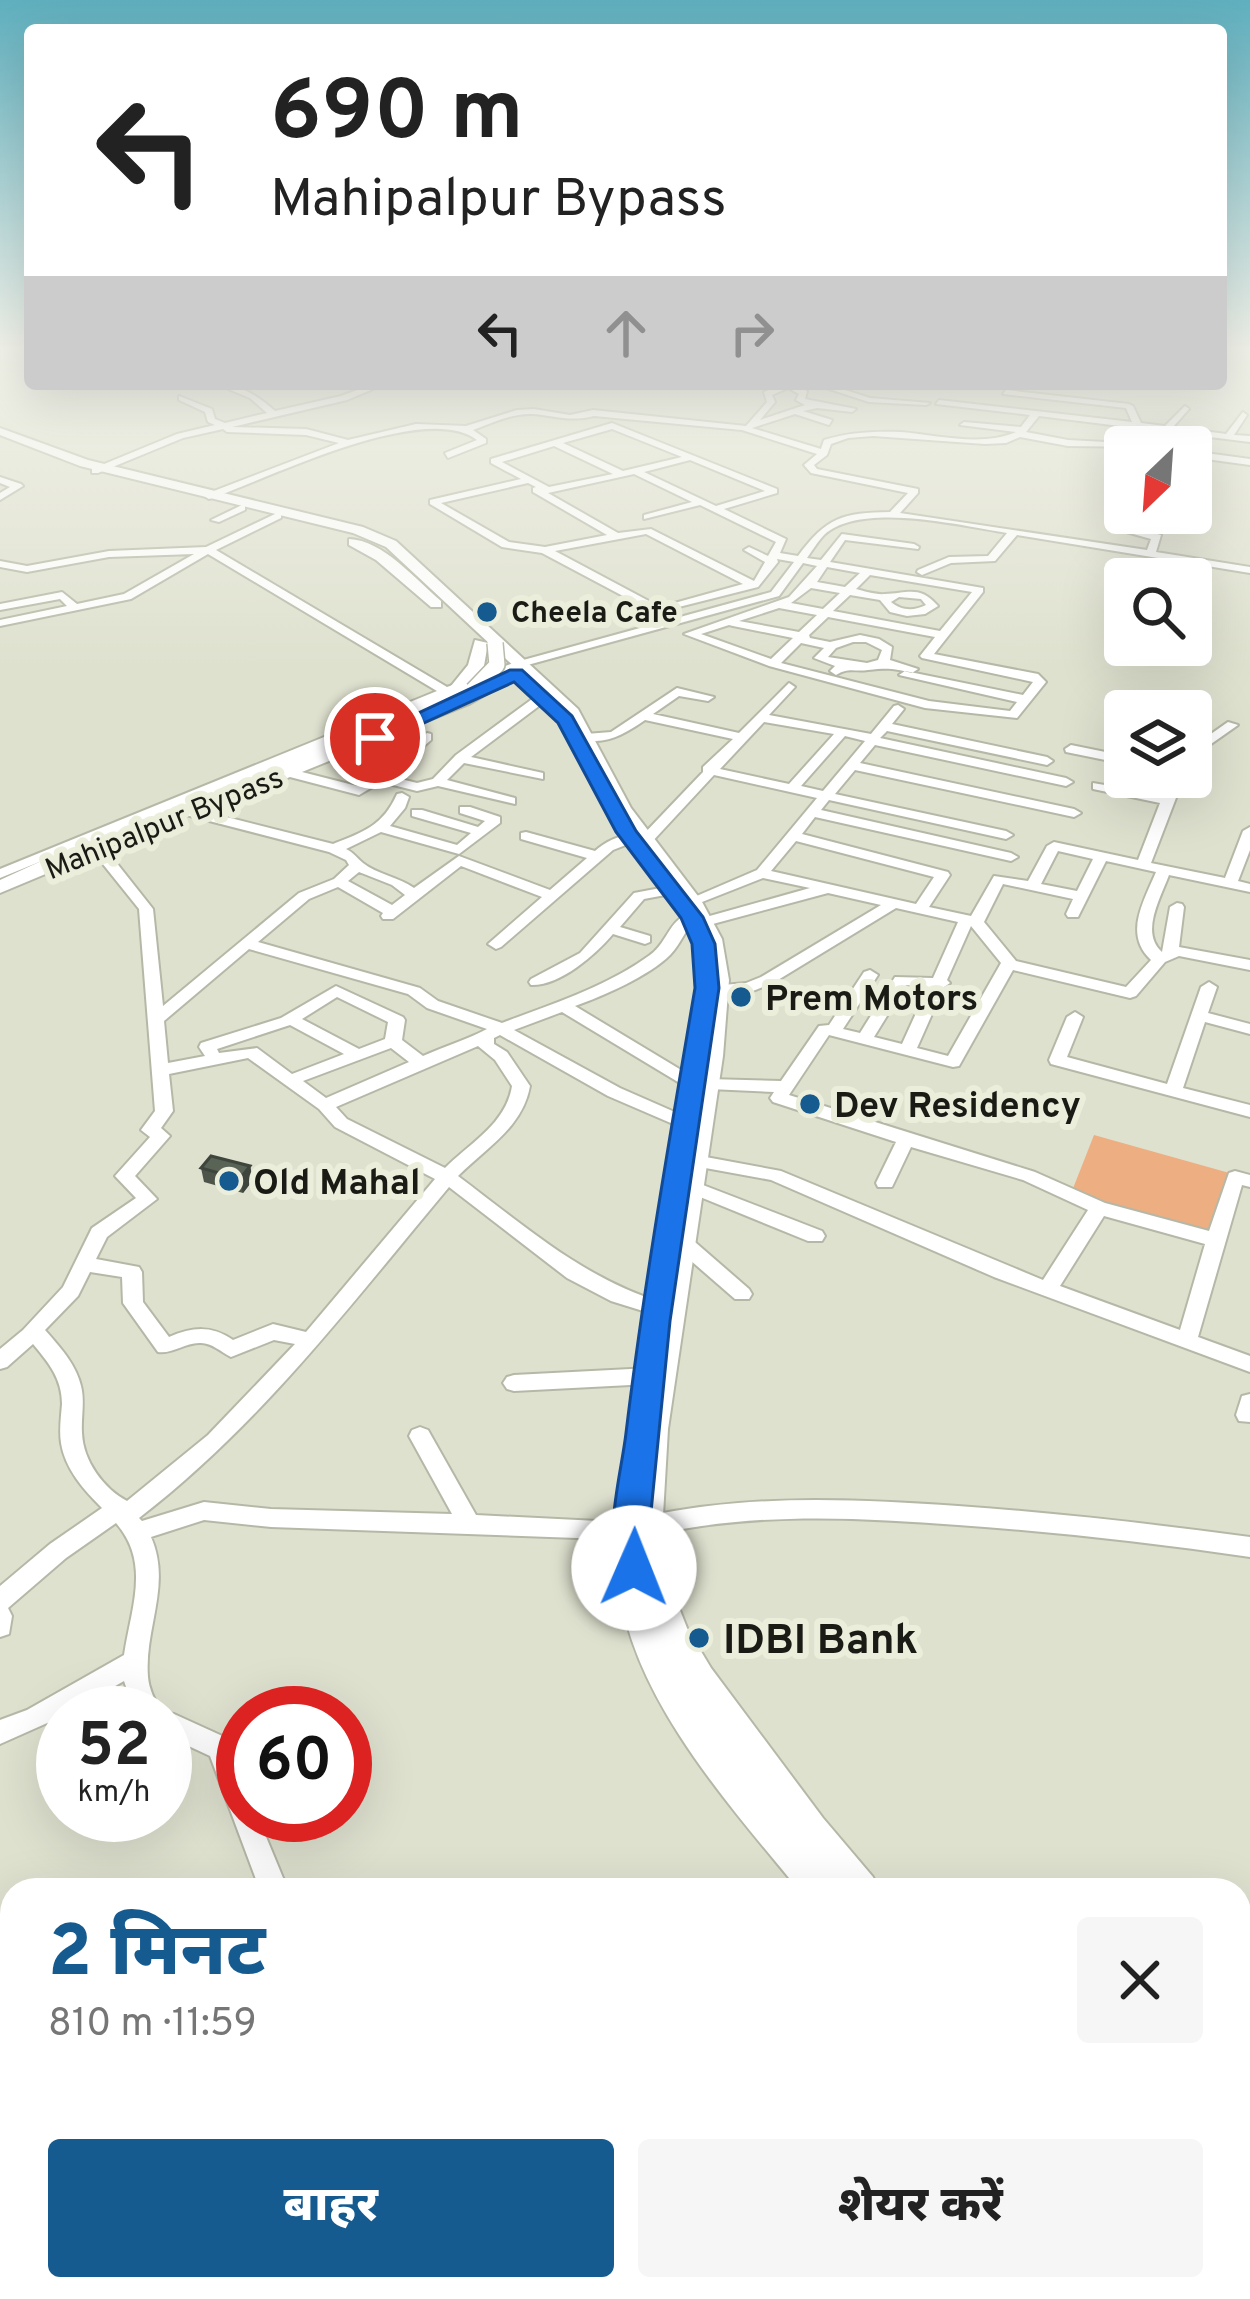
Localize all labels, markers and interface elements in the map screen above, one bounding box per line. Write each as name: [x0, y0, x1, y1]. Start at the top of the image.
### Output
text: 690 m: [270, 63, 524, 169]
icon: left: [72, 72, 228, 228]
text: Mahipalpur Bypass: [270, 167, 726, 236]
icon: left: [467, 300, 533, 366]
icon: ahead: [593, 300, 659, 366]
icon: right: [719, 300, 785, 366]
north arrow: [1104, 426, 1212, 534]
map controls: [1104, 426, 1212, 798]
button: search: [1104, 558, 1212, 666]
place label: Cheela Cafe: [511, 596, 678, 633]
marker: Cheela Cafe: [474, 599, 500, 625]
pin: [324, 687, 426, 789]
button: layers: [1104, 690, 1212, 798]
icon: arrive: [342, 705, 408, 771]
street label: Mahipalpur Bypass: [40, 761, 289, 890]
place label: Prem Motors: [765, 978, 978, 1024]
marker: Prem Motors: [728, 984, 754, 1010]
place label: Dev Residency: [834, 1085, 1081, 1131]
marker: Dev Residency: [797, 1091, 823, 1117]
place label: Old Mahal: [253, 1162, 420, 1208]
marker: Old Mahal: [216, 1168, 242, 1194]
position arrow: [571, 1505, 697, 1631]
place label: IDBI Bank: [723, 1616, 918, 1669]
marker: IDBI Bank: [686, 1625, 712, 1651]
speed limit sign: 60: [216, 1686, 372, 1842]
text: 52: [77, 1711, 151, 1787]
text: km/h: [78, 1775, 150, 1812]
text: 2 मिनट: [48, 1910, 265, 2002]
button: close: [1077, 1917, 1203, 2043]
text: 810 m · 11:59: [48, 2001, 257, 2050]
button: बाहर: [48, 2139, 614, 2277]
button: शेयर करें: [638, 2139, 1203, 2277]

